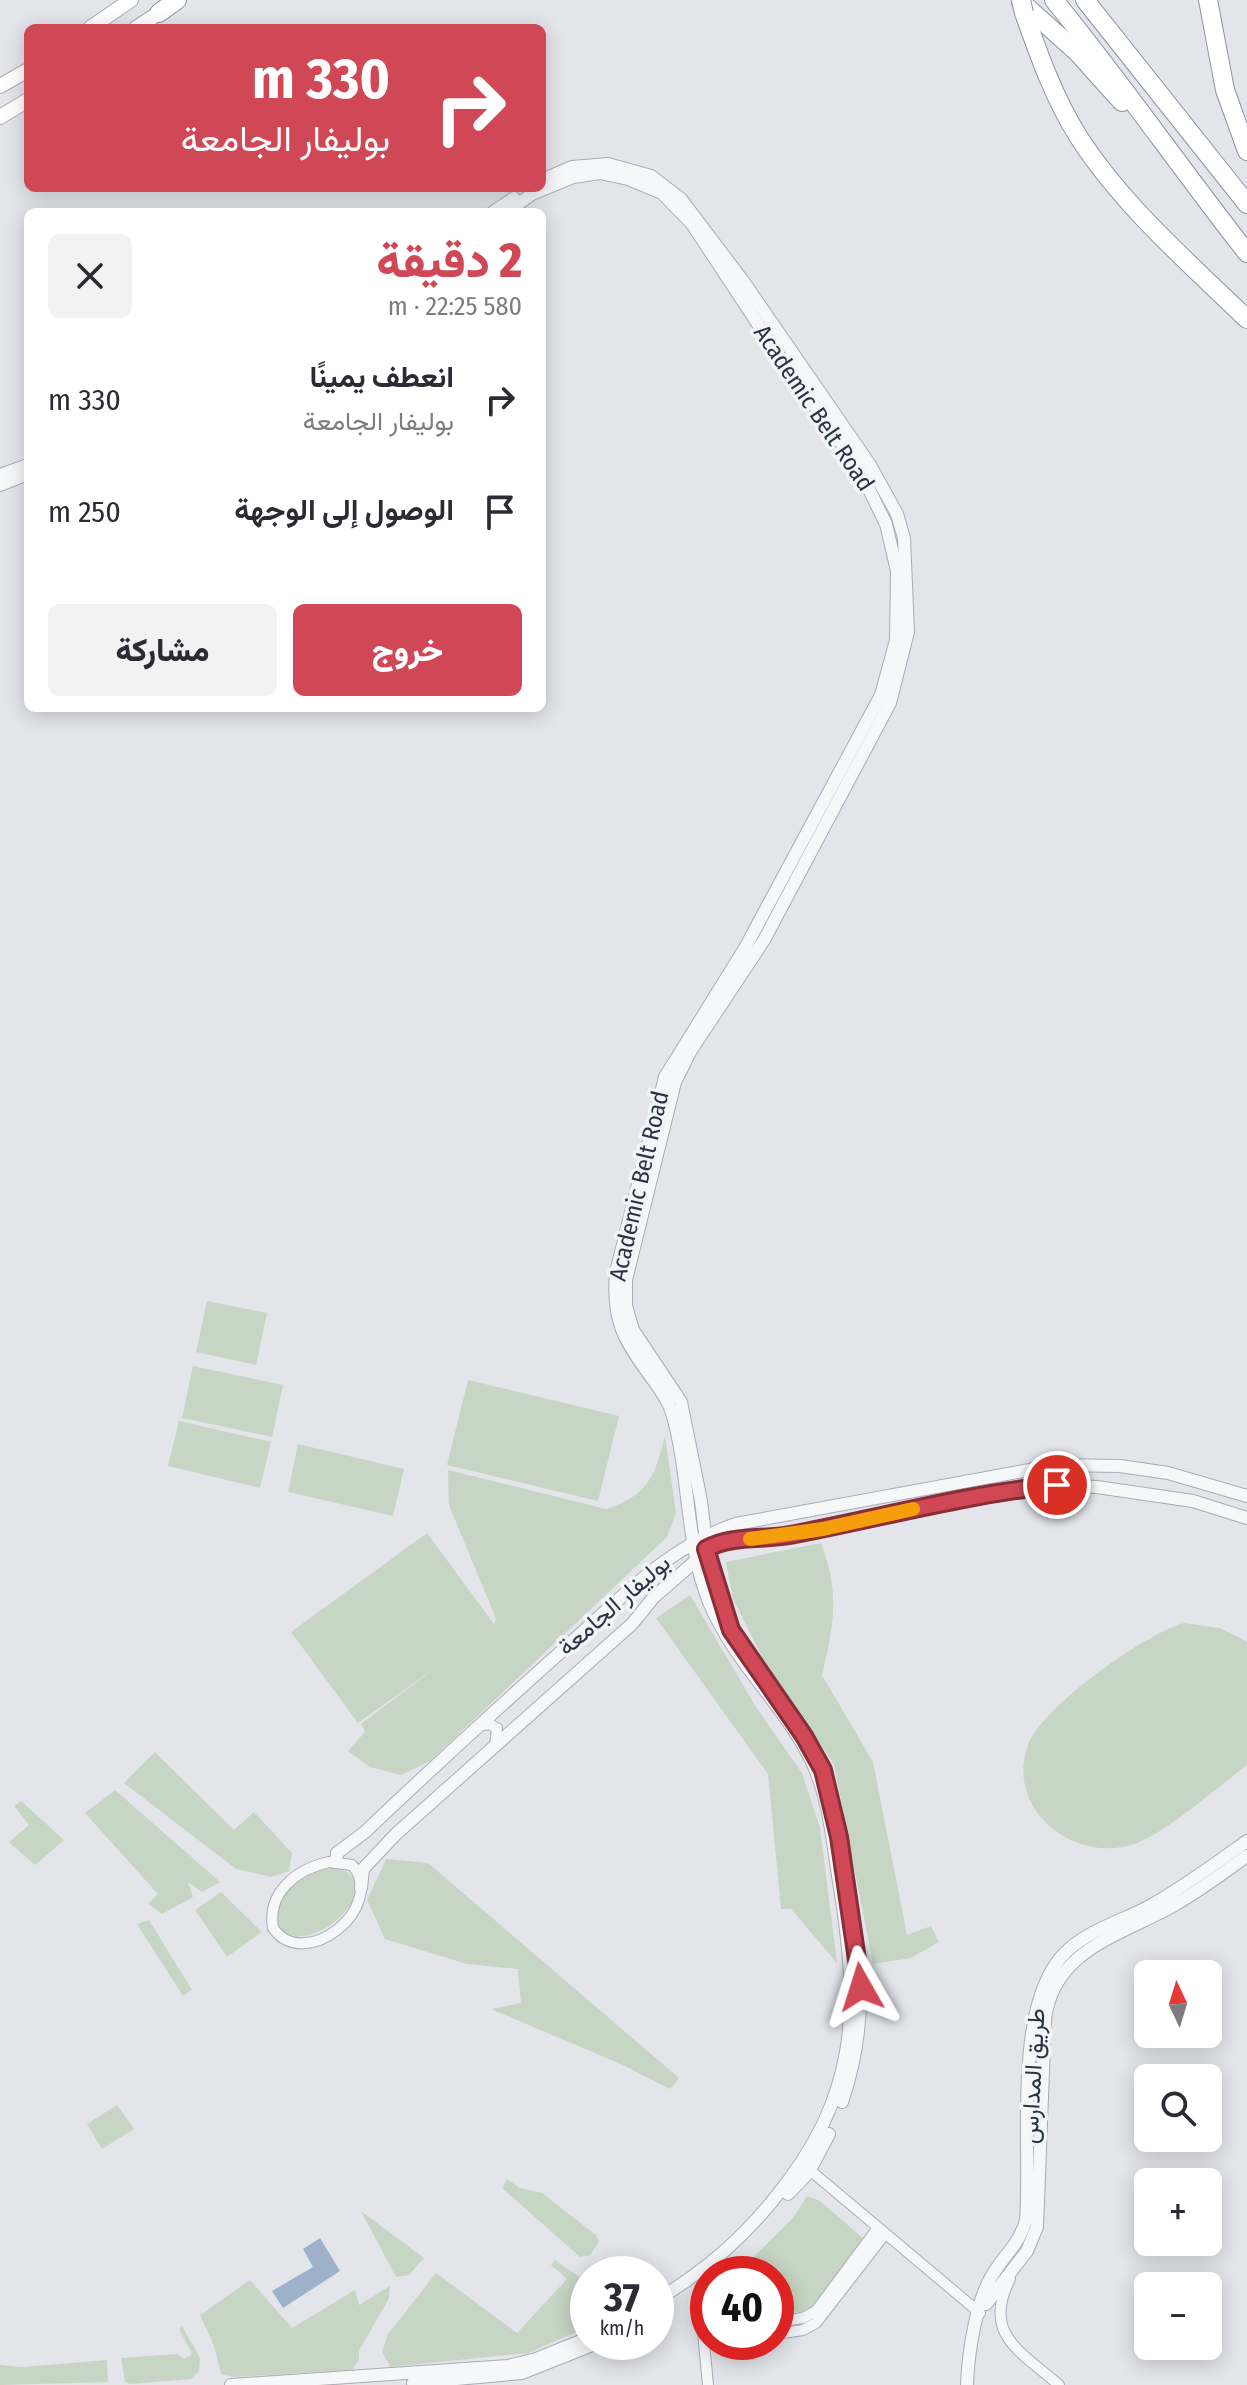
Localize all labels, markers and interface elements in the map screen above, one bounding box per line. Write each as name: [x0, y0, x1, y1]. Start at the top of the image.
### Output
text: 330 m: [252, 46, 390, 113]
icon: right: [418, 56, 522, 160]
text: بوليفار الجامعة: [181, 117, 390, 161]
text: 2 دقيقة: [376, 232, 522, 290]
button: close: [48, 234, 132, 318]
text: 580 m · 22:25: [388, 291, 522, 322]
street label: Academic Belt Road: [748, 320, 880, 496]
text: انعطف يمينًا: [309, 359, 454, 395]
icon: right: [478, 378, 522, 422]
text: 330 m: [48, 382, 121, 418]
text: بوليفار الجامعة: [303, 406, 454, 437]
icon: arrive: [478, 490, 522, 534]
text: الوصول إلى الوجهة: [234, 492, 454, 528]
text: 250 m: [48, 494, 121, 530]
button: مشاركة: [48, 604, 277, 696]
button: خروج: [293, 604, 522, 696]
street label: Academic Belt Road: [604, 1088, 674, 1284]
pin: [1023, 1451, 1091, 1519]
icon: arrive: [1035, 1463, 1079, 1507]
street label: بوليفار الجامعة: [552, 1549, 677, 1662]
position arrow: [819, 1945, 903, 2029]
north arrow: [1134, 1960, 1222, 2048]
map controls: [1134, 1960, 1222, 2360]
street label: طريق المدارس: [1015, 2007, 1052, 2145]
button: search: [1134, 2064, 1222, 2152]
button: +: [1134, 2168, 1222, 2256]
speed limit sign: 40: [690, 2256, 794, 2360]
button: −: [1134, 2272, 1222, 2360]
text: 37: [604, 2274, 640, 2322]
text: km/h: [600, 2316, 644, 2340]

